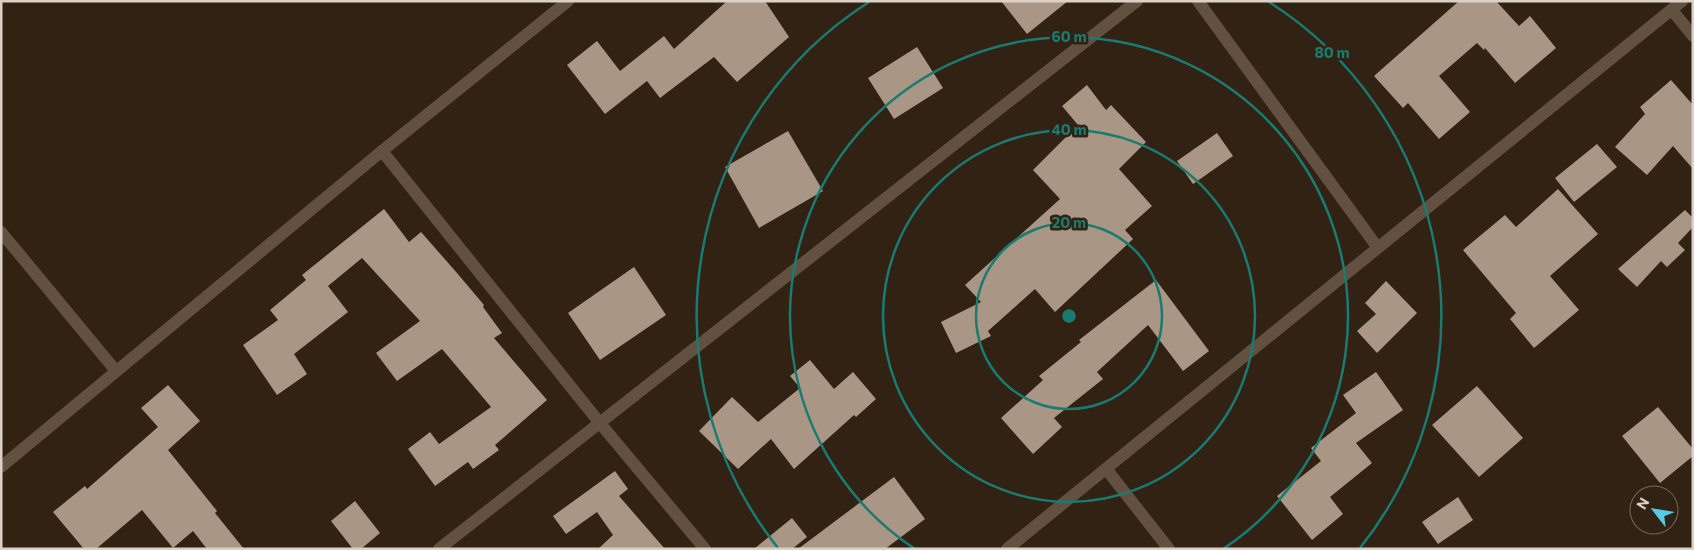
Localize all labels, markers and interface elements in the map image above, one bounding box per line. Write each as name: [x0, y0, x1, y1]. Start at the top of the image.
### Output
text: 60 m: [1051, 27, 1087, 45]
text: 80 m: [1314, 43, 1350, 61]
text: 40 m: [1051, 120, 1087, 138]
text: 20 m: [1052, 213, 1086, 231]
centre of rings: [1060, 307, 1078, 325]
north arrow: [1629, 485, 1679, 535]
text: N: [1632, 494, 1652, 512]

